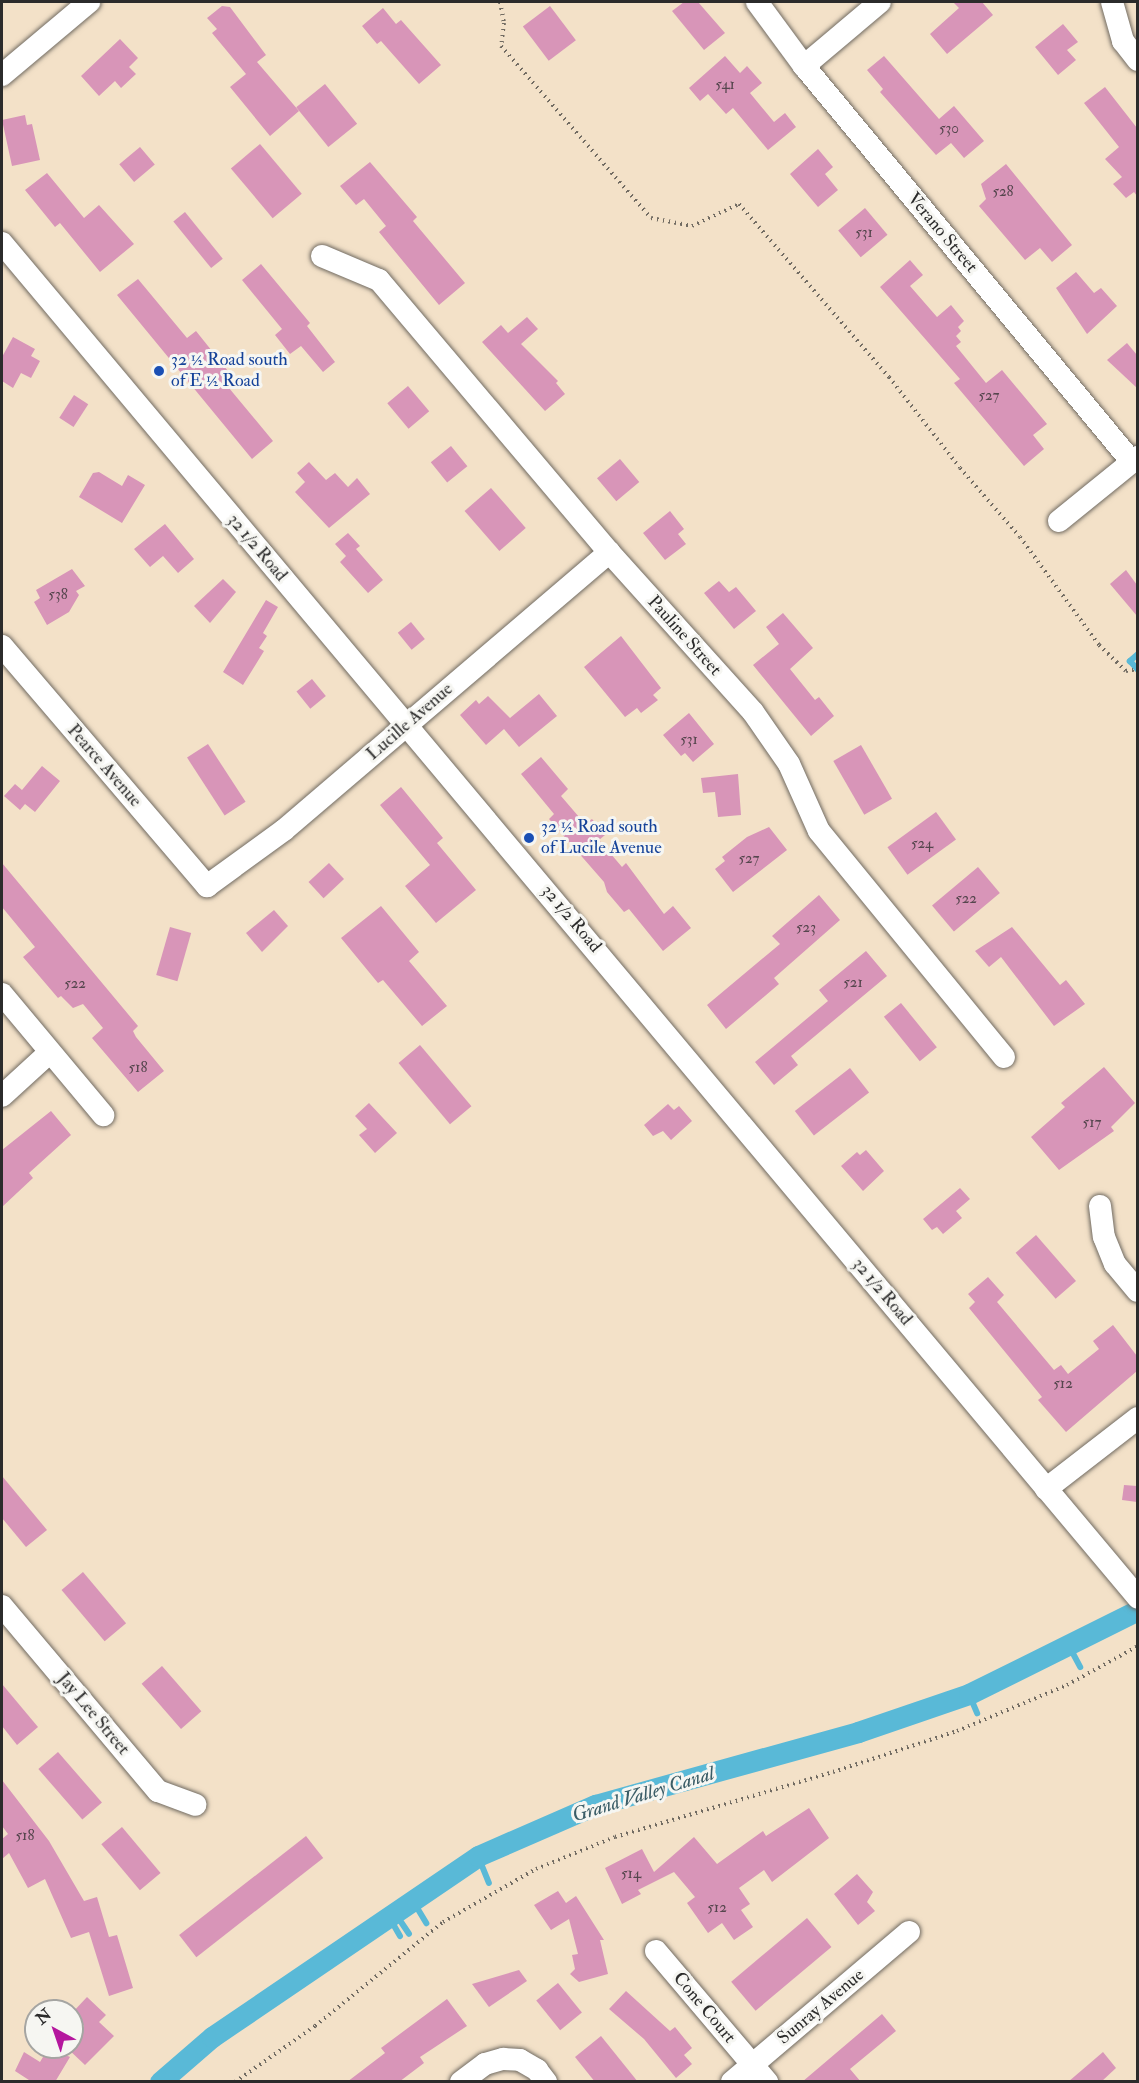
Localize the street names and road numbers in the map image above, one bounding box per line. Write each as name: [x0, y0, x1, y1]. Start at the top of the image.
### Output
street label: Verano Street: [902, 189, 982, 277]
street label: 32 1/2 Road: [223, 510, 291, 586]
street label: Pauline Street: [642, 592, 726, 680]
street label: Lucille Avenue: [363, 679, 457, 765]
street label: Pearce Avenue: [62, 720, 146, 812]
street label: 32 1/2 Road: [537, 881, 605, 957]
street label: 32 1/2 Road: [848, 1254, 916, 1330]
street label: Jay Lee Street: [52, 1668, 134, 1760]
street label: Sunray Avenue: [773, 1965, 869, 2049]
street label: Cone Court: [668, 1968, 740, 2048]

